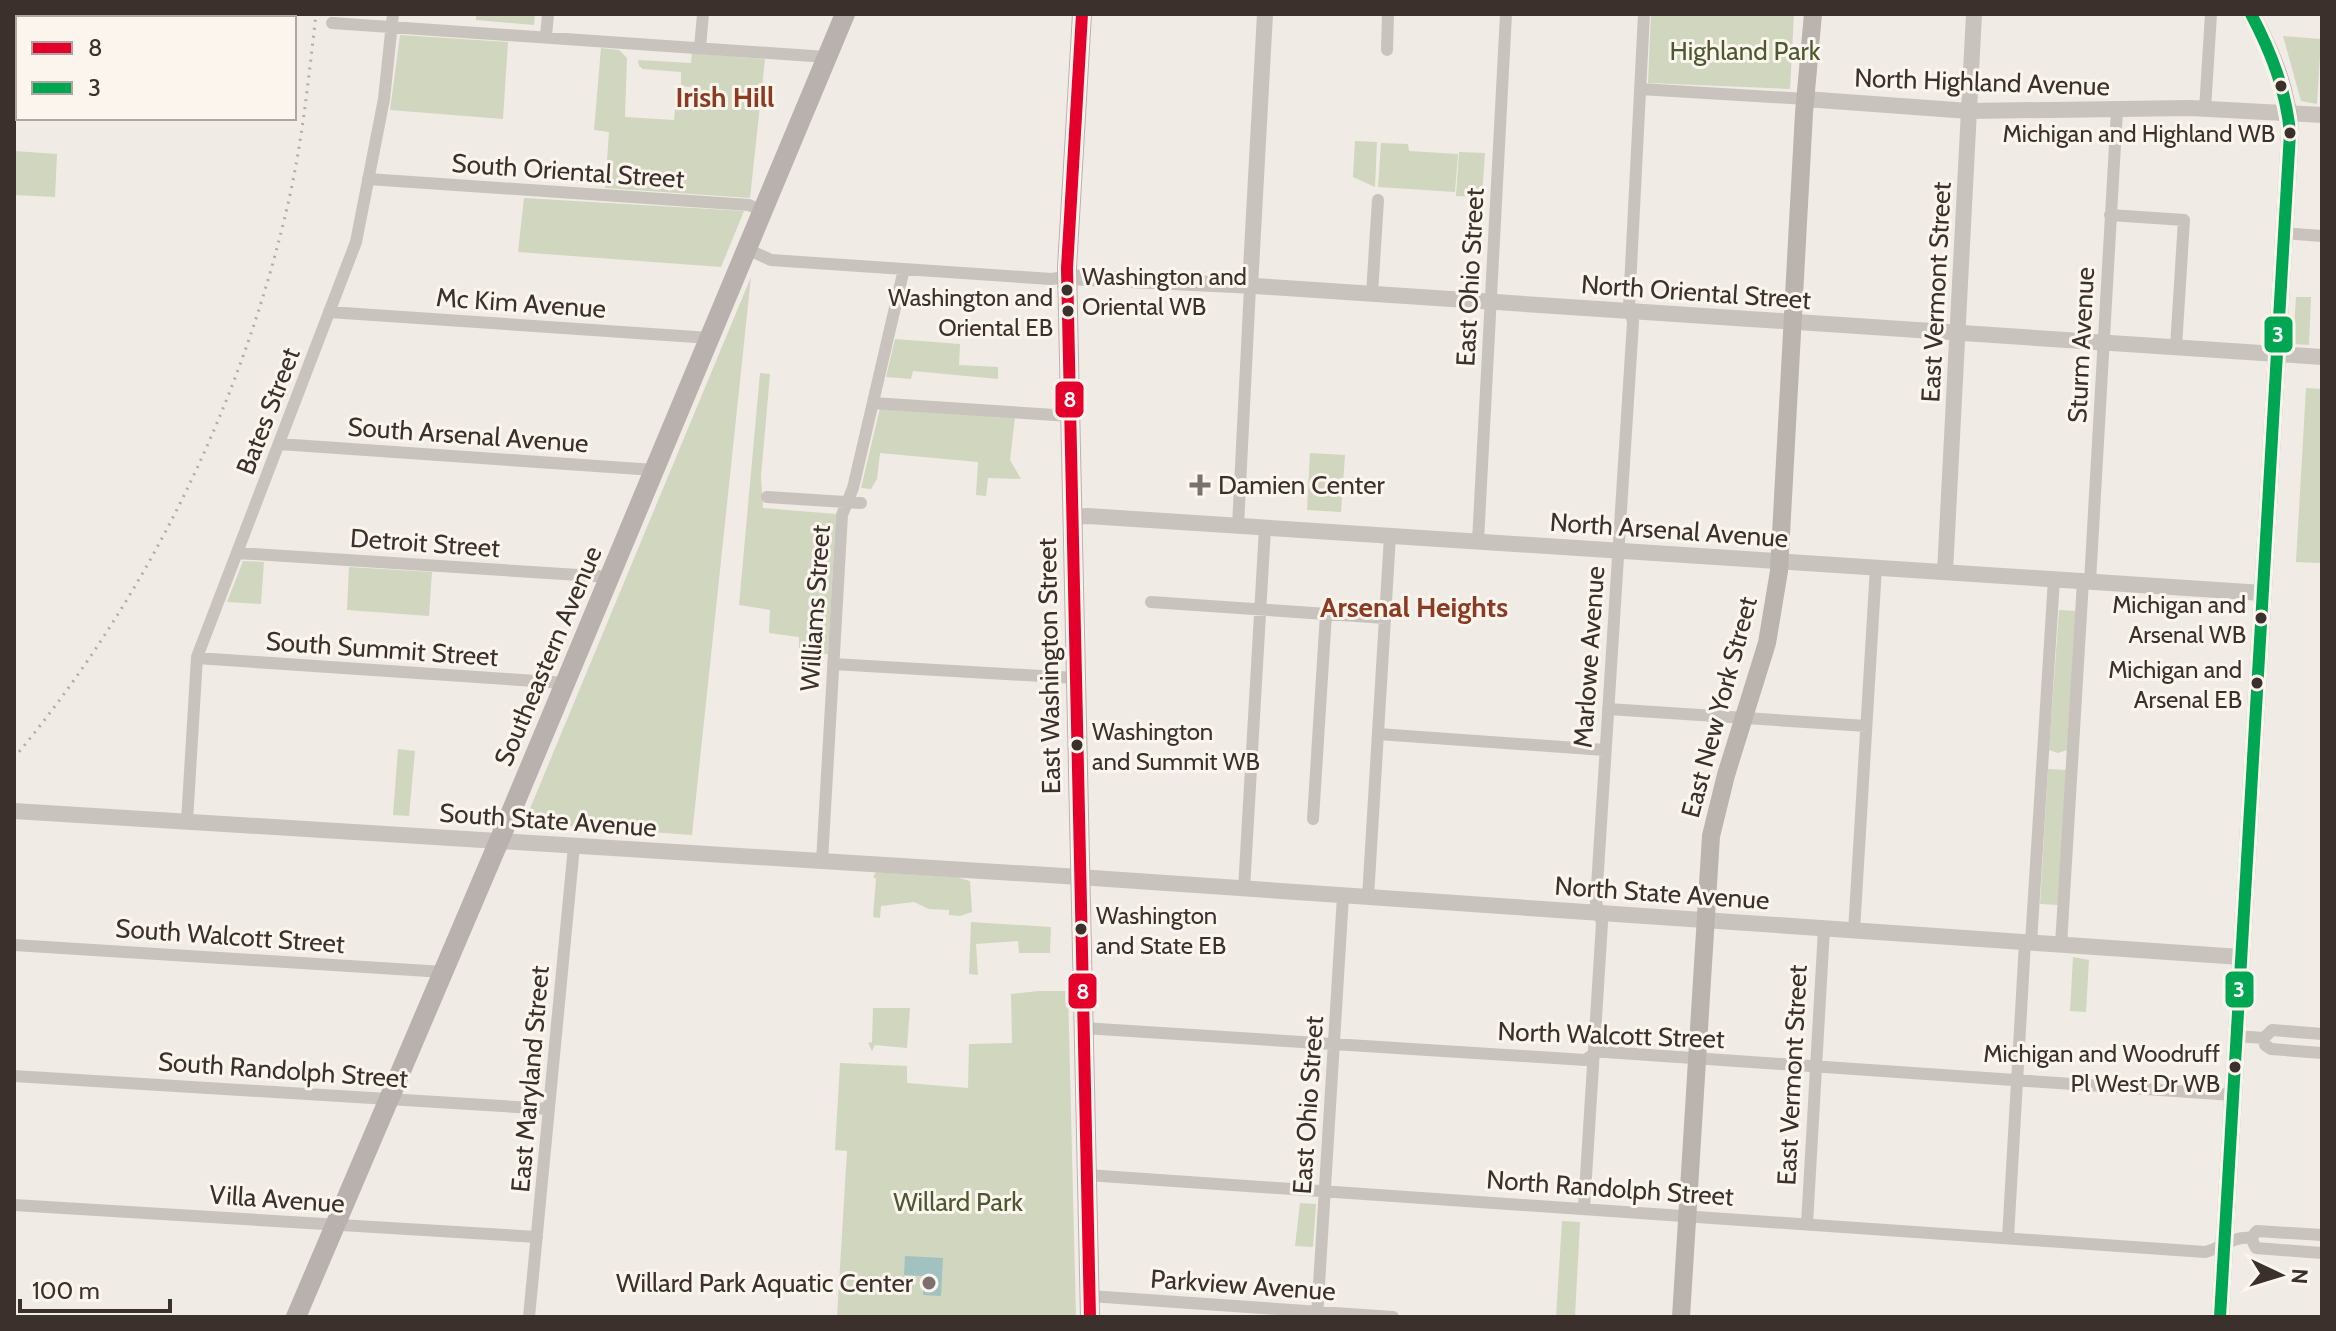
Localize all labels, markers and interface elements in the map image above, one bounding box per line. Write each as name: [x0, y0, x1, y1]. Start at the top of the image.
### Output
legend: [16, 16, 296, 120]
text: 8: [88, 33, 103, 62]
park label: Highland Park: [1670, 35, 1821, 67]
street label: North Highland Avenue: [1854, 62, 2110, 102]
text: 3: [88, 73, 101, 102]
unlabelled marker: [2273, 78, 2289, 94]
district label: Irish Hill: [676, 80, 774, 114]
place label: Michigan and Highland WB: [2003, 119, 2275, 148]
marker: Michigan and Highland WB: [2282, 125, 2298, 141]
street label: South Oriental Street: [451, 147, 686, 195]
street label: East Vermont Street: [1914, 181, 1958, 403]
street label: East Ohio Street: [1449, 187, 1491, 367]
place label: Washington and Oriental WB: [1082, 262, 1247, 321]
street label: Sturm Avenue: [2061, 266, 2101, 424]
street label: North Oriental Street: [1580, 268, 1812, 316]
street label: Mc Kim Avenue: [435, 281, 607, 325]
marker: Washington and Oriental WB: [1059, 282, 1075, 298]
place label: Washington and Oriental EB: [888, 283, 1053, 342]
marker: Washington and Oriental EB: [1060, 303, 1076, 319]
line badge: 3: [2263, 315, 2294, 354]
text: 3: [2272, 321, 2284, 348]
street label: Bates Street: [229, 343, 307, 479]
line badge: 8: [1054, 380, 1085, 419]
text: 8: [1063, 386, 1077, 413]
street label: South Arsenal Avenue: [346, 411, 590, 459]
place label: Damien Center: [1218, 469, 1385, 501]
marker: Damien Center: [1189, 474, 1211, 496]
street label: North Arsenal Avenue: [1549, 506, 1789, 554]
street label: Detroit Street: [349, 522, 501, 564]
street label: Williams Street: [793, 524, 837, 692]
street label: East Washington Street: [1031, 537, 1067, 794]
street label: Southeastern Avenue: [487, 541, 609, 771]
street label: Marlowe Avenue: [1567, 565, 1611, 749]
district label: Arsenal Heights: [1320, 590, 1508, 624]
place label: Michigan and Arsenal WB: [2112, 590, 2246, 649]
street label: East New York Street: [1674, 593, 1764, 821]
marker: Michigan and Arsenal WB: [2253, 610, 2269, 626]
street label: South Summit Street: [265, 625, 500, 673]
place label: Michigan and Arsenal EB: [2108, 655, 2242, 714]
marker: Michigan and Arsenal EB: [2249, 675, 2265, 691]
place label: Washington and Summit WB: [1092, 717, 1260, 776]
marker: Washington and Summit WB: [1069, 737, 1085, 753]
street label: South State Avenue: [438, 796, 658, 844]
street label: North State Avenue: [1554, 870, 1770, 916]
place label: Washington and State EB: [1096, 901, 1226, 960]
street label: South Walcott Street: [114, 912, 346, 960]
marker: Washington and State EB: [1073, 921, 1089, 937]
street label: East Maryland Street: [504, 964, 556, 1194]
street label: East Vermont Street: [1770, 964, 1814, 1186]
line badge: 3: [2224, 970, 2255, 1009]
line badge: 8: [1067, 972, 1098, 1010]
text: 3: [2233, 976, 2245, 1003]
text: 8: [1076, 978, 1090, 1005]
street label: East Ohio Street: [1286, 1015, 1330, 1195]
street label: North Walcott Street: [1497, 1015, 1725, 1055]
place label: Michigan and Woodruff Pl West Dr WB: [1983, 1039, 2220, 1098]
street label: South Randolph Street: [157, 1045, 409, 1095]
marker: Michigan and Woodruff Pl West Dr WB: [2227, 1059, 2243, 1075]
street label: North Randolph Street: [1485, 1163, 1735, 1213]
street label: Villa Avenue: [208, 1178, 346, 1220]
park label: Willard Park: [893, 1186, 1023, 1218]
north arrow: [2240, 1235, 2320, 1315]
scale bar: [20, 1263, 170, 1313]
street label: Parkview Avenue: [1149, 1263, 1337, 1307]
place label: Willard Park Aquatic Center: [616, 1267, 914, 1299]
text: N: [2285, 1268, 2313, 1285]
marker: Willard Park Aquatic Center: [920, 1274, 938, 1292]
text: 100 m: [32, 1276, 100, 1305]

